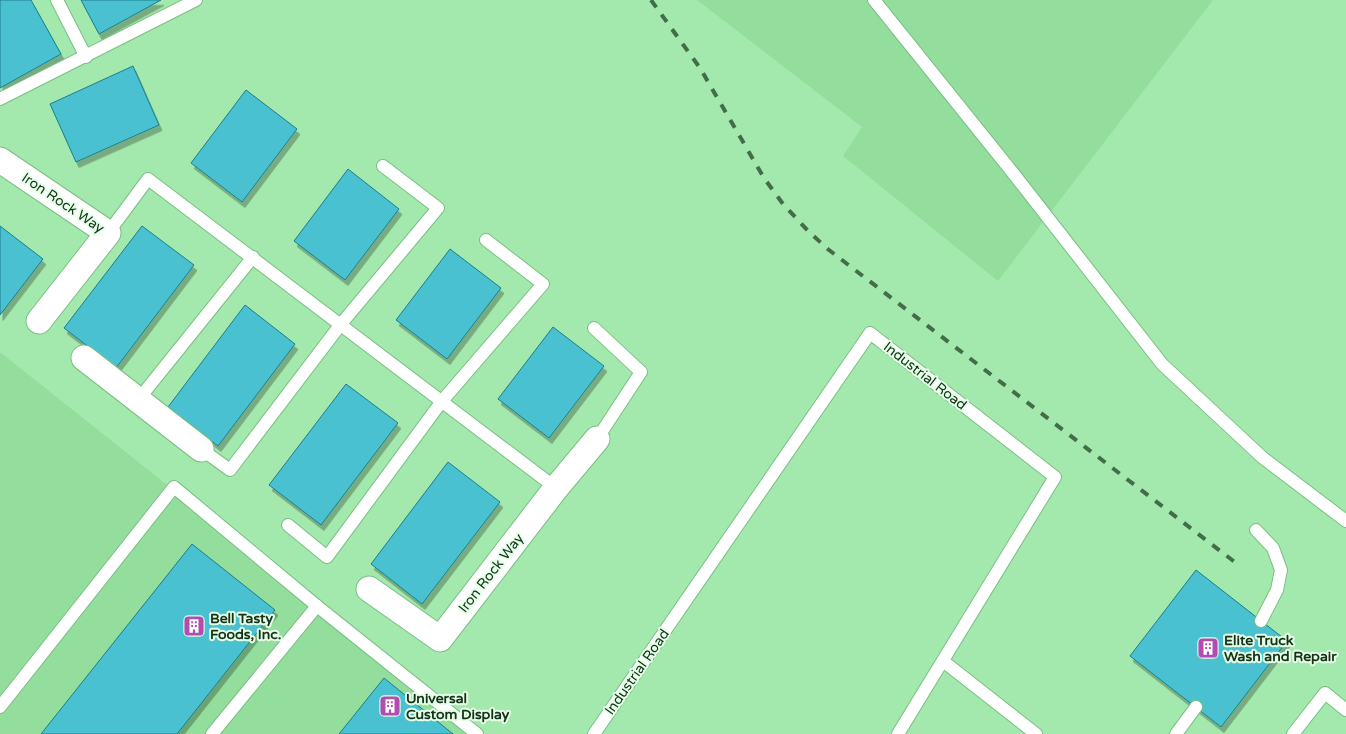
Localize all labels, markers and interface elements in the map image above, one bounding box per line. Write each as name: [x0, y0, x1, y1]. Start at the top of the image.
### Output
street label: Iron Rock Way: [19, 169, 108, 237]
street label: Industrial Road: [880, 338, 970, 414]
street label: Iron Rock Way: [455, 530, 527, 616]
place label: Bell Tasty Foods, Inc.: [210, 610, 281, 643]
building icon: Bell Tasty Foods, Inc.: [182, 614, 206, 638]
street label: Industrial Road: [601, 626, 673, 718]
place label: Elite Truck Wash and Repair: [1224, 632, 1337, 665]
building icon: Elite Truck Wash and Repair: [1196, 636, 1220, 660]
place label: Universal Custom Display: [406, 690, 510, 723]
building icon: Universal Custom Display: [378, 694, 402, 718]

